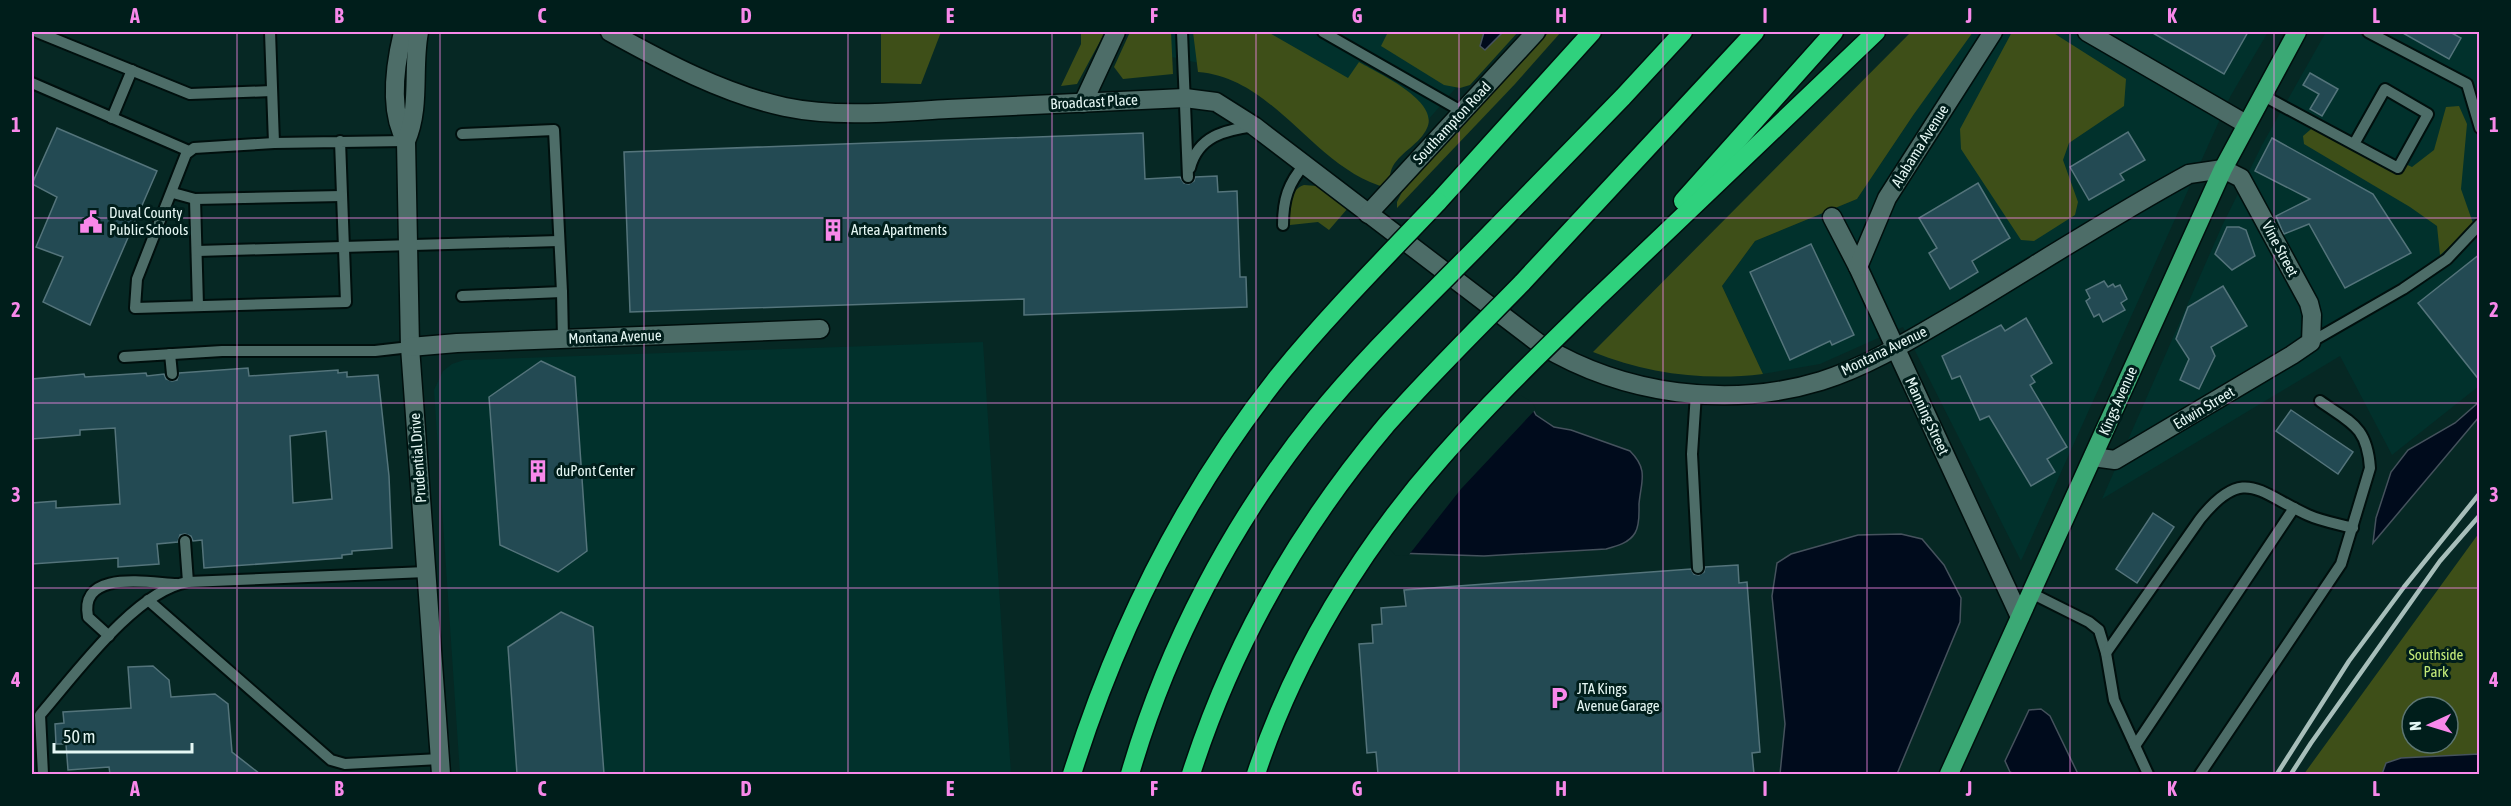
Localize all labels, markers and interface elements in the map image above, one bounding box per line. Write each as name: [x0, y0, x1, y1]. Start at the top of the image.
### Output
text: A: [129, 4, 140, 27]
text: B: [334, 4, 344, 27]
text: C: [538, 4, 547, 27]
text: D: [740, 4, 752, 27]
text: E: [946, 4, 955, 27]
text: F: [1150, 4, 1158, 27]
text: G: [1352, 4, 1363, 27]
text: H: [1555, 4, 1567, 27]
text: I: [1762, 4, 1768, 27]
text: J: [1965, 4, 1972, 27]
text: K: [2167, 4, 2177, 27]
text: L: [2372, 4, 2380, 27]
street label: Southampton Road: [1409, 78, 1494, 167]
street label: Broadcast Place: [1050, 91, 1138, 112]
street label: Alabama Avenue: [1888, 101, 1952, 190]
text: 1: [11, 113, 21, 136]
text: 1: [2489, 113, 2499, 136]
place label: Duval County Public Schools: [109, 204, 188, 238]
public building icon: Duval County Public Schools: [78, 209, 104, 235]
building icon: Artea Apartments: [820, 217, 846, 243]
street label: Vine Street: [2259, 218, 2302, 279]
place label: Artea Apartments: [851, 221, 947, 238]
text: 2: [11, 298, 21, 321]
text: 2: [2489, 298, 2499, 321]
street label: Montana Avenue: [1838, 322, 1930, 379]
street label: Montana Avenue: [568, 326, 662, 347]
street label: Kings Avenue: [2095, 364, 2140, 438]
street label: Manning Street: [1902, 374, 1953, 457]
street label: Edwin Street: [2170, 383, 2237, 432]
street label: Prudential Drive: [406, 412, 429, 504]
building icon: duPont Center: [525, 458, 551, 484]
place label: duPont Center: [556, 462, 635, 479]
text: 3: [11, 483, 21, 506]
text: 3: [2489, 483, 2499, 506]
park label: Southside Park: [2409, 646, 2464, 680]
text: 4: [10, 668, 21, 691]
text: 4: [2488, 668, 2499, 691]
place label: JTA Kings Avenue Garage: [1577, 680, 1660, 714]
parking icon: JTA Kings Avenue Garage: [1546, 685, 1572, 711]
north arrow: [2400, 695, 2460, 755]
scale bar: [54, 716, 192, 754]
text: N: [2406, 721, 2424, 731]
text: 50 m: [63, 726, 95, 747]
text: A: [129, 777, 140, 800]
text: B: [334, 777, 344, 800]
text: C: [538, 777, 547, 800]
text: D: [740, 777, 752, 800]
text: E: [946, 777, 955, 800]
text: F: [1150, 777, 1158, 800]
text: G: [1352, 777, 1363, 800]
text: H: [1555, 777, 1567, 800]
text: I: [1762, 777, 1768, 800]
text: J: [1965, 777, 1972, 800]
text: K: [2167, 777, 2177, 800]
text: L: [2372, 777, 2380, 800]

